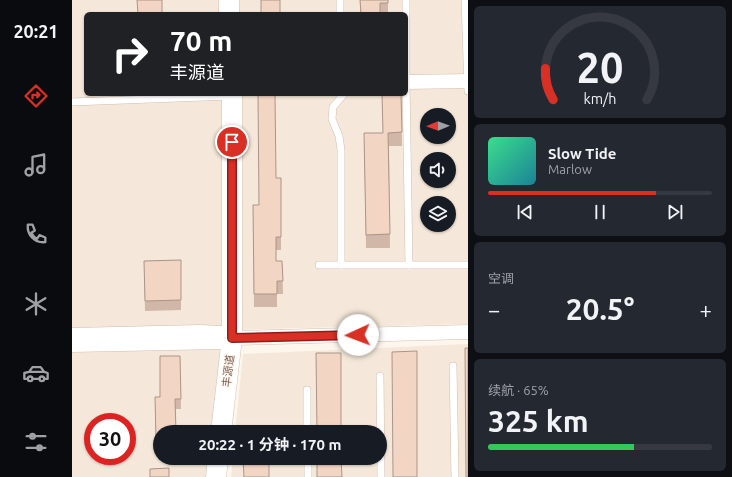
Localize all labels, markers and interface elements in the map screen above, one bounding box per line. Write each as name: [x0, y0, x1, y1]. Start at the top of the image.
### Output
text: 20:21: [13, 21, 59, 41]
text: 70 m: [170, 25, 232, 56]
icon: right: [104, 28, 156, 80]
text: 20: [577, 44, 623, 91]
text: 丰源道: [170, 62, 224, 82]
icon: directions: [22, 82, 50, 110]
text: km/h: [584, 90, 616, 106]
north arrow: [420, 108, 456, 144]
map controls: [420, 108, 456, 232]
pin: [215, 125, 249, 159]
icon: arrive: [221, 131, 243, 153]
text: Slow Tide: [548, 145, 616, 162]
icon: music: [22, 151, 50, 179]
button: sound: [420, 152, 456, 188]
text: Marlow: [548, 162, 592, 176]
button: layers: [420, 196, 456, 232]
icon: previous: [514, 201, 536, 223]
icon: pause: [589, 201, 611, 223]
icon: next: [664, 201, 686, 223]
icon: phone: [22, 220, 50, 248]
text: 空调: [488, 271, 514, 285]
icon: climate: [22, 290, 50, 318]
text: 20.5°: [566, 292, 634, 326]
text: −: [488, 297, 500, 322]
text: +: [700, 297, 712, 322]
position arrow: [337, 314, 379, 356]
street label: 丰源道: [220, 354, 236, 388]
icon: car: [22, 359, 50, 387]
text: 续航 · 65%: [488, 383, 549, 397]
text: 325 km: [488, 404, 589, 438]
speed limit sign: 30: [84, 413, 136, 465]
icon: filters: [22, 428, 50, 456]
text: 20:22 · 1 分钟 · 170 m: [198, 436, 342, 453]

